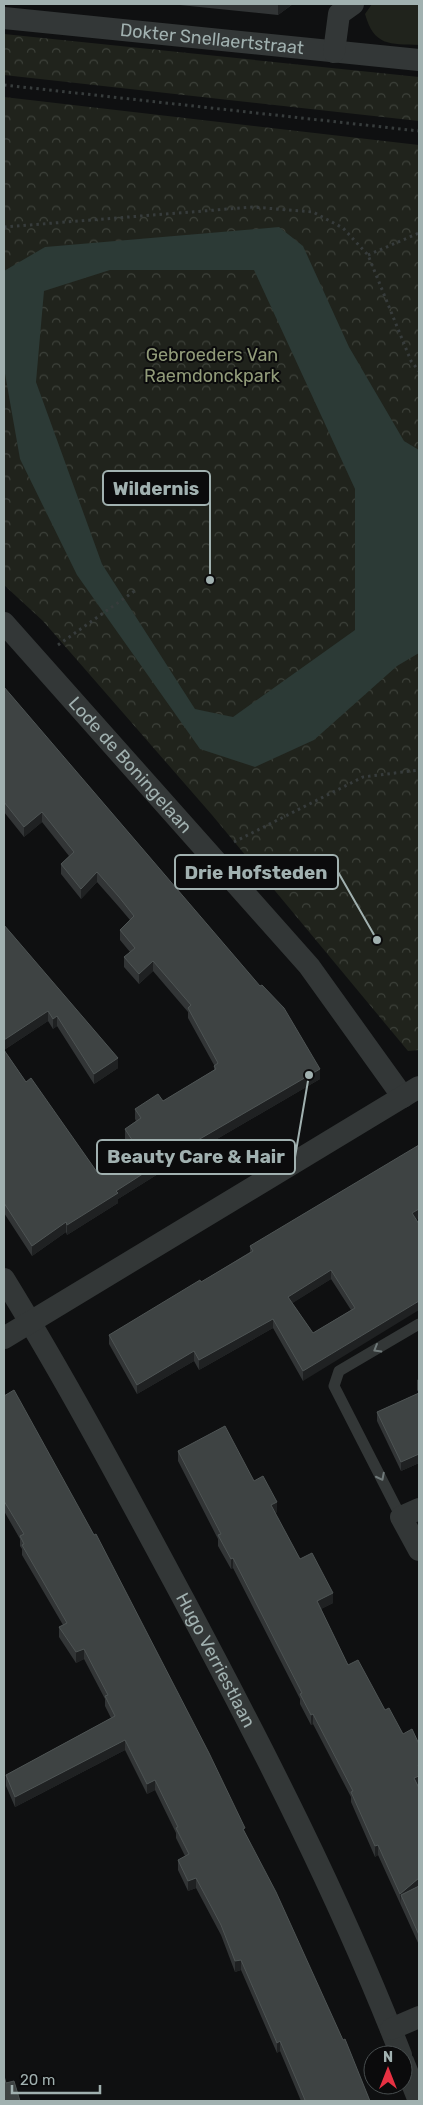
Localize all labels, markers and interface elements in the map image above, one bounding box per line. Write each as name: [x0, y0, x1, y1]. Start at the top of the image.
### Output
street label: Dokter Snellaertstraat: [119, 19, 305, 59]
park label: Gebroeders Van Raemdonckpark: [144, 344, 281, 387]
callout: Wildernis: [103, 471, 210, 505]
text: Wildernis: [113, 477, 199, 500]
street label: Lode de Boningelaan: [64, 692, 197, 838]
callout: Drie Hofsteden: [175, 855, 338, 889]
text: Drie Hofsteden: [184, 861, 328, 884]
callout: Beauty Care & Hair: [97, 1140, 295, 1174]
text: Beauty Care & Hair: [107, 1145, 285, 1168]
one-way arrow: [373, 1342, 382, 1352]
one-way arrow: [375, 1472, 385, 1481]
street label: Hugo Verriestlaan: [171, 1589, 260, 1731]
north arrow: [363, 2045, 413, 2095]
text: N: [383, 2049, 393, 2066]
scale bar: [12, 2062, 100, 2094]
text: 20 m: [20, 2071, 55, 2089]

